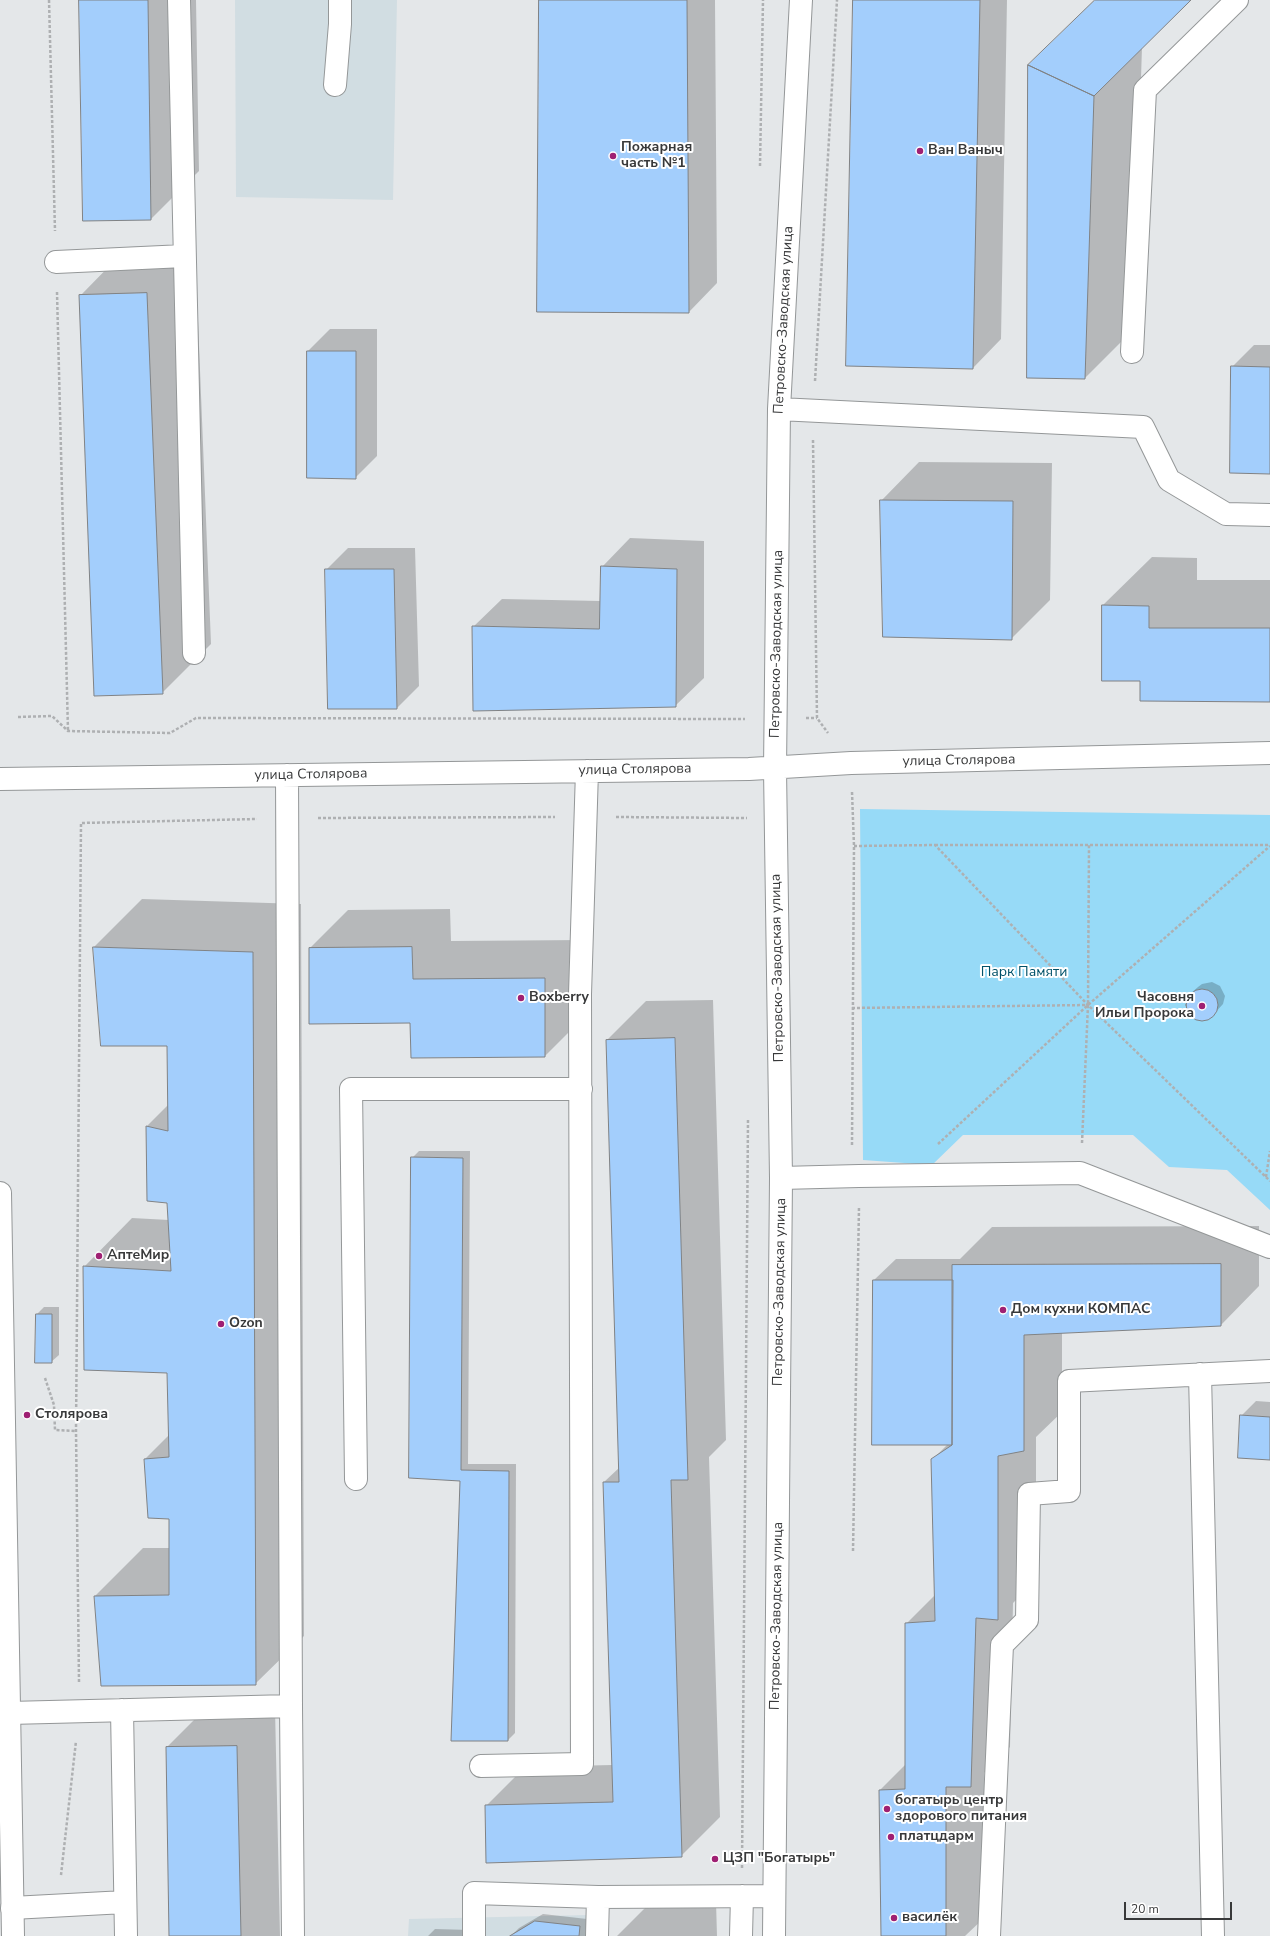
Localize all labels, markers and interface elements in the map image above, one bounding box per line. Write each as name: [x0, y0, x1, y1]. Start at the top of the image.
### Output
place label: Пожарная часть №1: [621, 140, 692, 172]
place label: Ван Ваныч: [928, 143, 1003, 159]
marker: Ван Ваныч: [915, 146, 925, 156]
marker: Пожарная часть №1: [608, 151, 618, 161]
street label: Петровско-Заводская улица: [771, 225, 797, 415]
street label: Петровско-Заводская улица: [767, 550, 787, 738]
street label: улица Столярова: [902, 752, 1016, 770]
street label: улица Столярова: [578, 761, 692, 779]
street label: улица Столярова: [254, 766, 368, 784]
street label: Петровско-Заводская улица: [768, 874, 788, 1062]
park label: Парк Памяти: [981, 965, 1067, 981]
place label: Boxberry: [529, 990, 589, 1006]
place label: Часовня Ильи Пророка: [1095, 990, 1194, 1022]
marker: Boxberry: [516, 993, 526, 1003]
marker: Часовня Ильи Пророка: [1197, 1001, 1207, 1011]
street label: Петровско-Заводская улица: [770, 1198, 790, 1386]
place label: АптеМир: [107, 1248, 169, 1264]
marker: АптеМир: [94, 1251, 104, 1261]
place label: Дом кухни КОМПАС: [1011, 1302, 1150, 1318]
marker: Дом кухни КОМПАС: [998, 1305, 1008, 1315]
place label: Ozon: [229, 1316, 263, 1332]
marker: Ozon: [216, 1319, 226, 1329]
place label: Столярова: [35, 1407, 108, 1423]
marker: Столярова: [22, 1410, 32, 1420]
street label: Петровско-Заводская улица: [767, 1522, 787, 1710]
place label: богатырь центр здорового питания: [895, 1793, 1027, 1826]
marker: богатырь центр здорового питания: [882, 1804, 892, 1814]
place label: платцдарм: [899, 1829, 974, 1845]
marker: платцдарм: [886, 1832, 896, 1842]
place label: ЦЗП "Богатырь": [723, 1851, 835, 1867]
marker: ЦЗП "Богатырь": [710, 1854, 720, 1864]
scale bar: [1126, 1894, 1234, 1920]
text: 20 m: [1131, 1901, 1159, 1917]
place label: василёк: [902, 1910, 957, 1926]
marker: василёк: [889, 1913, 899, 1923]

